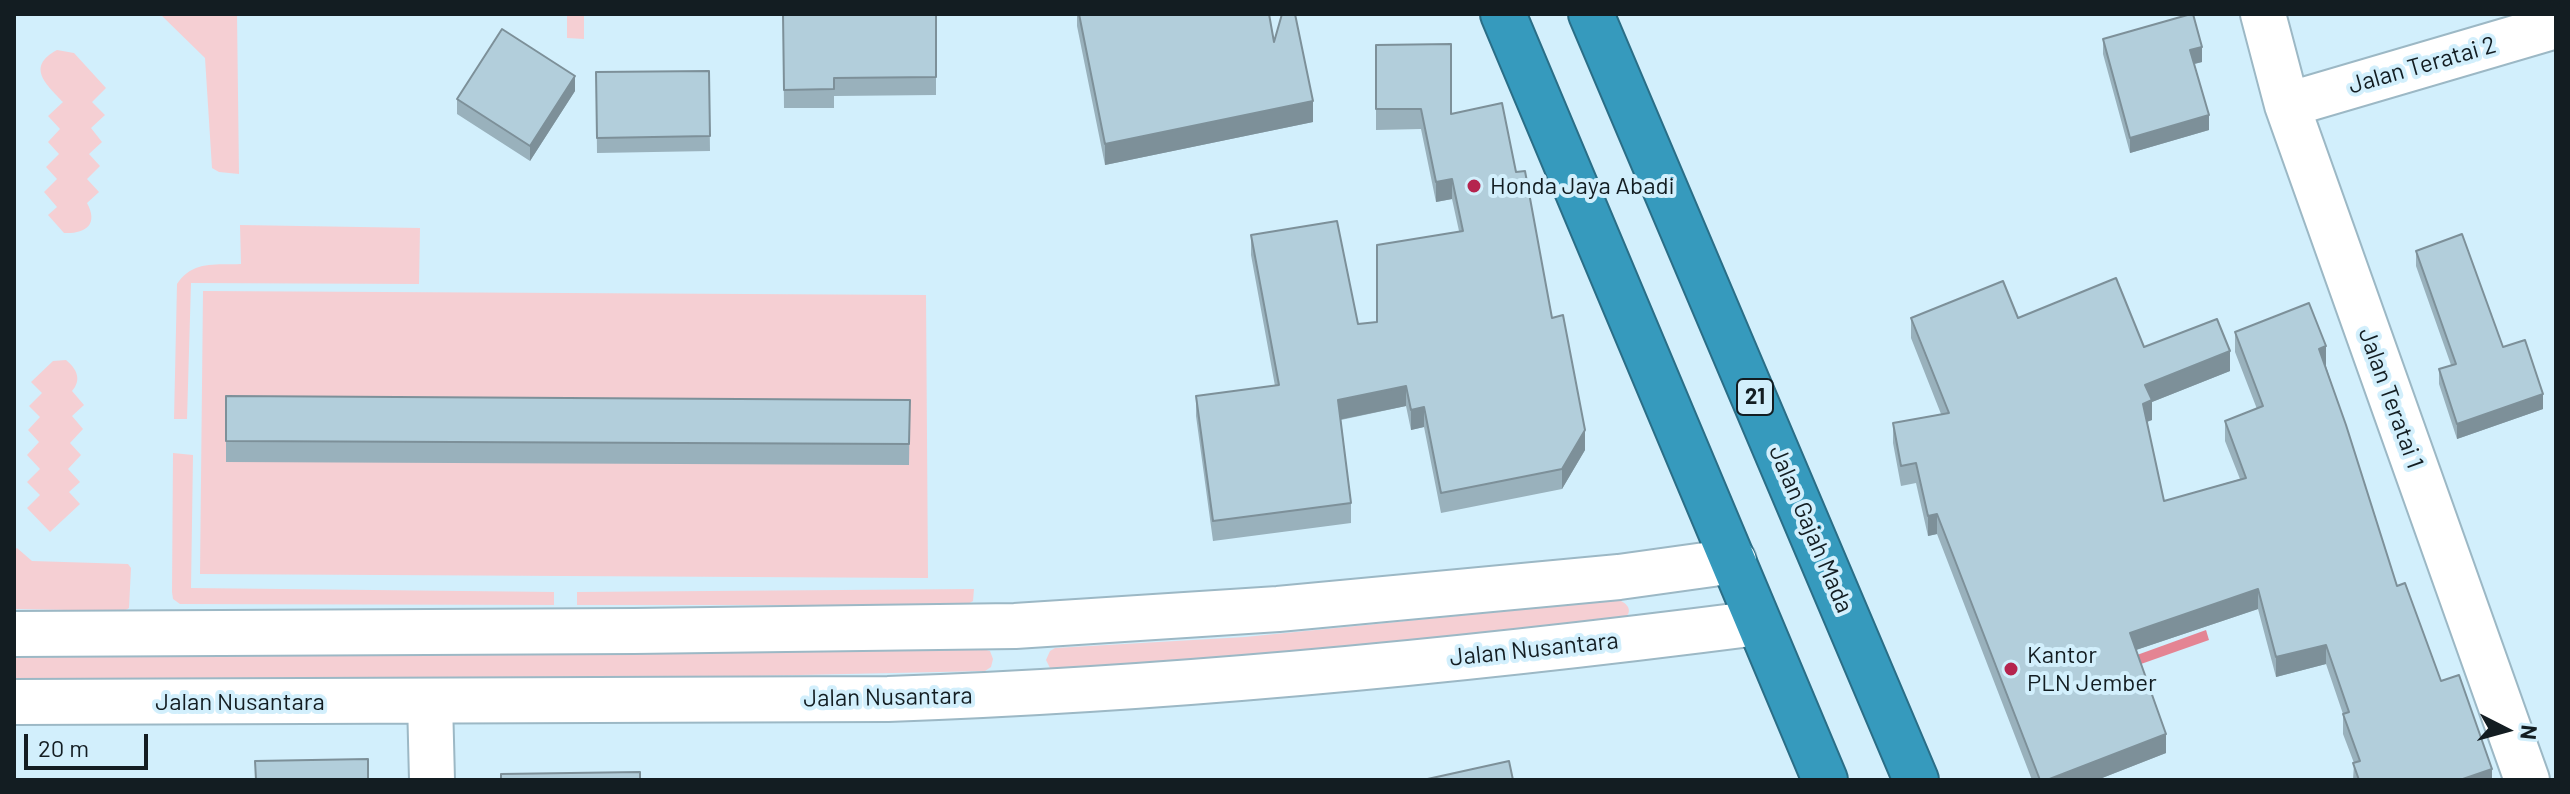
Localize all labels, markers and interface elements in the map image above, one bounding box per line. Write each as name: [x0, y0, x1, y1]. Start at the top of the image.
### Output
street label: Jalan Teratai 2: [2345, 30, 2499, 100]
place label: Honda Jaya Abadi: [1490, 172, 1675, 200]
marker: Honda Jaya Abadi: [1465, 177, 1483, 195]
street label: Jalan Teratai 1: [2352, 324, 2430, 472]
road number: 21: [1737, 379, 1773, 415]
street label: Jalan Gajah Mada: [1763, 441, 1859, 617]
street label: Jalan Nusantara: [1448, 626, 1620, 672]
place label: Kantor PLN Jember: [2027, 641, 2157, 697]
marker: Kantor PLN Jember: [2002, 660, 2020, 678]
street label: Jalan Nusantara: [803, 681, 973, 713]
street label: Jalan Nusantara: [155, 688, 325, 716]
north arrow: [2466, 690, 2546, 770]
scale bar: [28, 718, 152, 768]
text: N: [2516, 724, 2544, 741]
text: 20 m: [38, 733, 89, 762]

